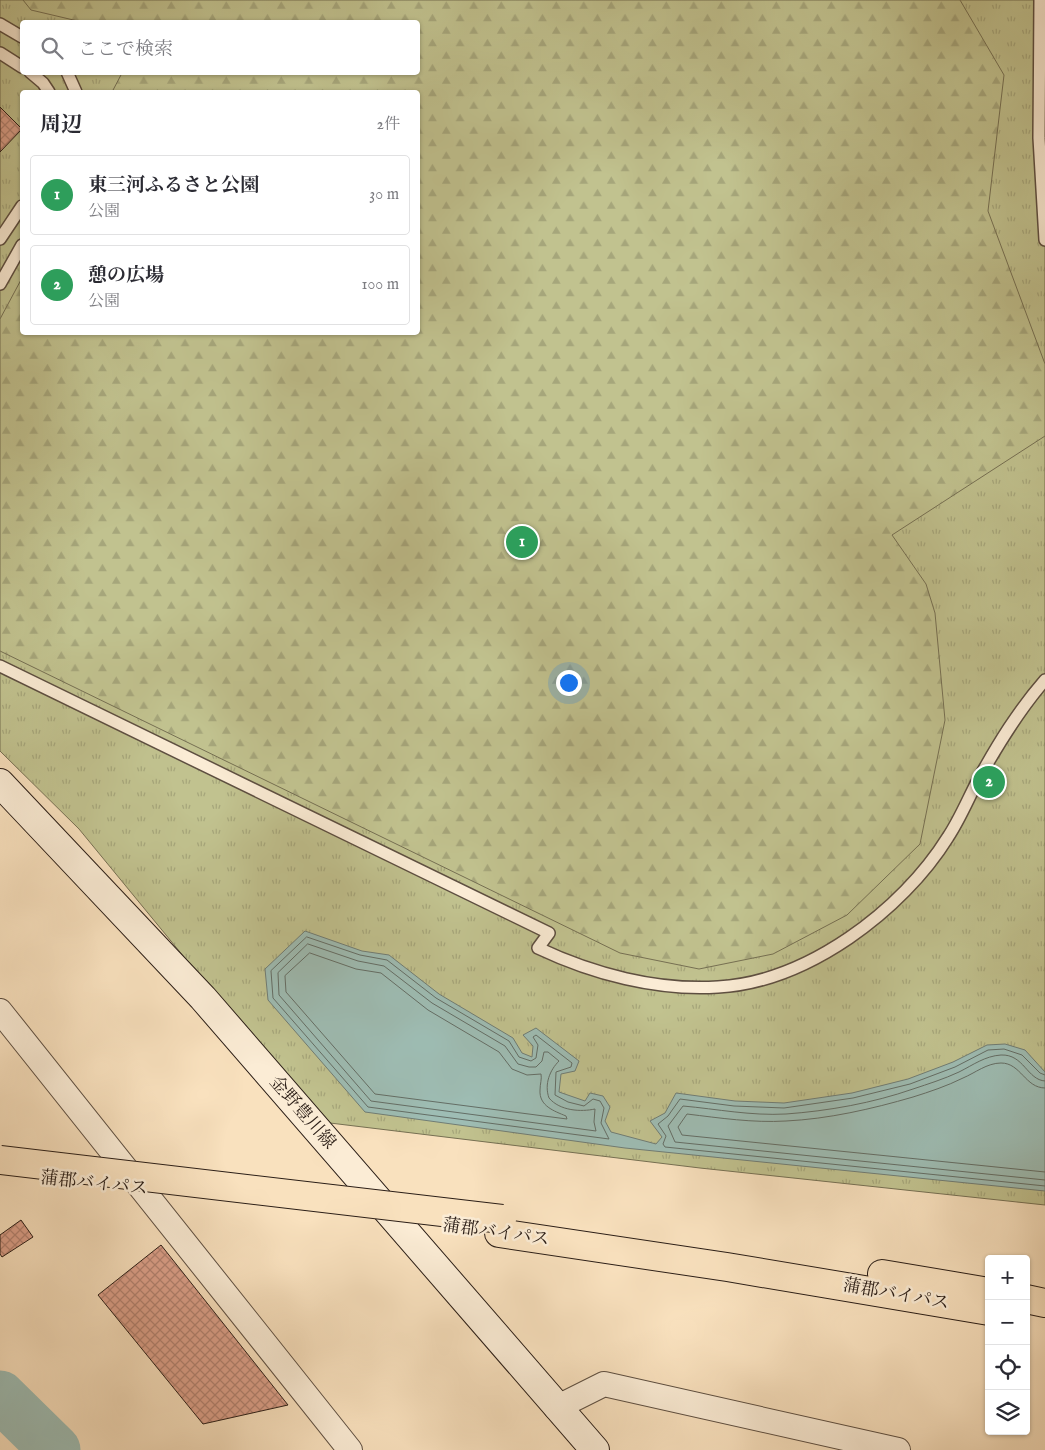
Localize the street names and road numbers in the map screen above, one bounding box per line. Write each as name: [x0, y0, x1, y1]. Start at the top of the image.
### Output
street label: 金野豊川線: [264, 1071, 340, 1155]
street label: 蒲郡バイパス: [39, 1167, 149, 1201]
street label: 蒲郡バイパス: [441, 1214, 551, 1252]
street label: 蒲郡バイパス: [841, 1274, 951, 1316]

